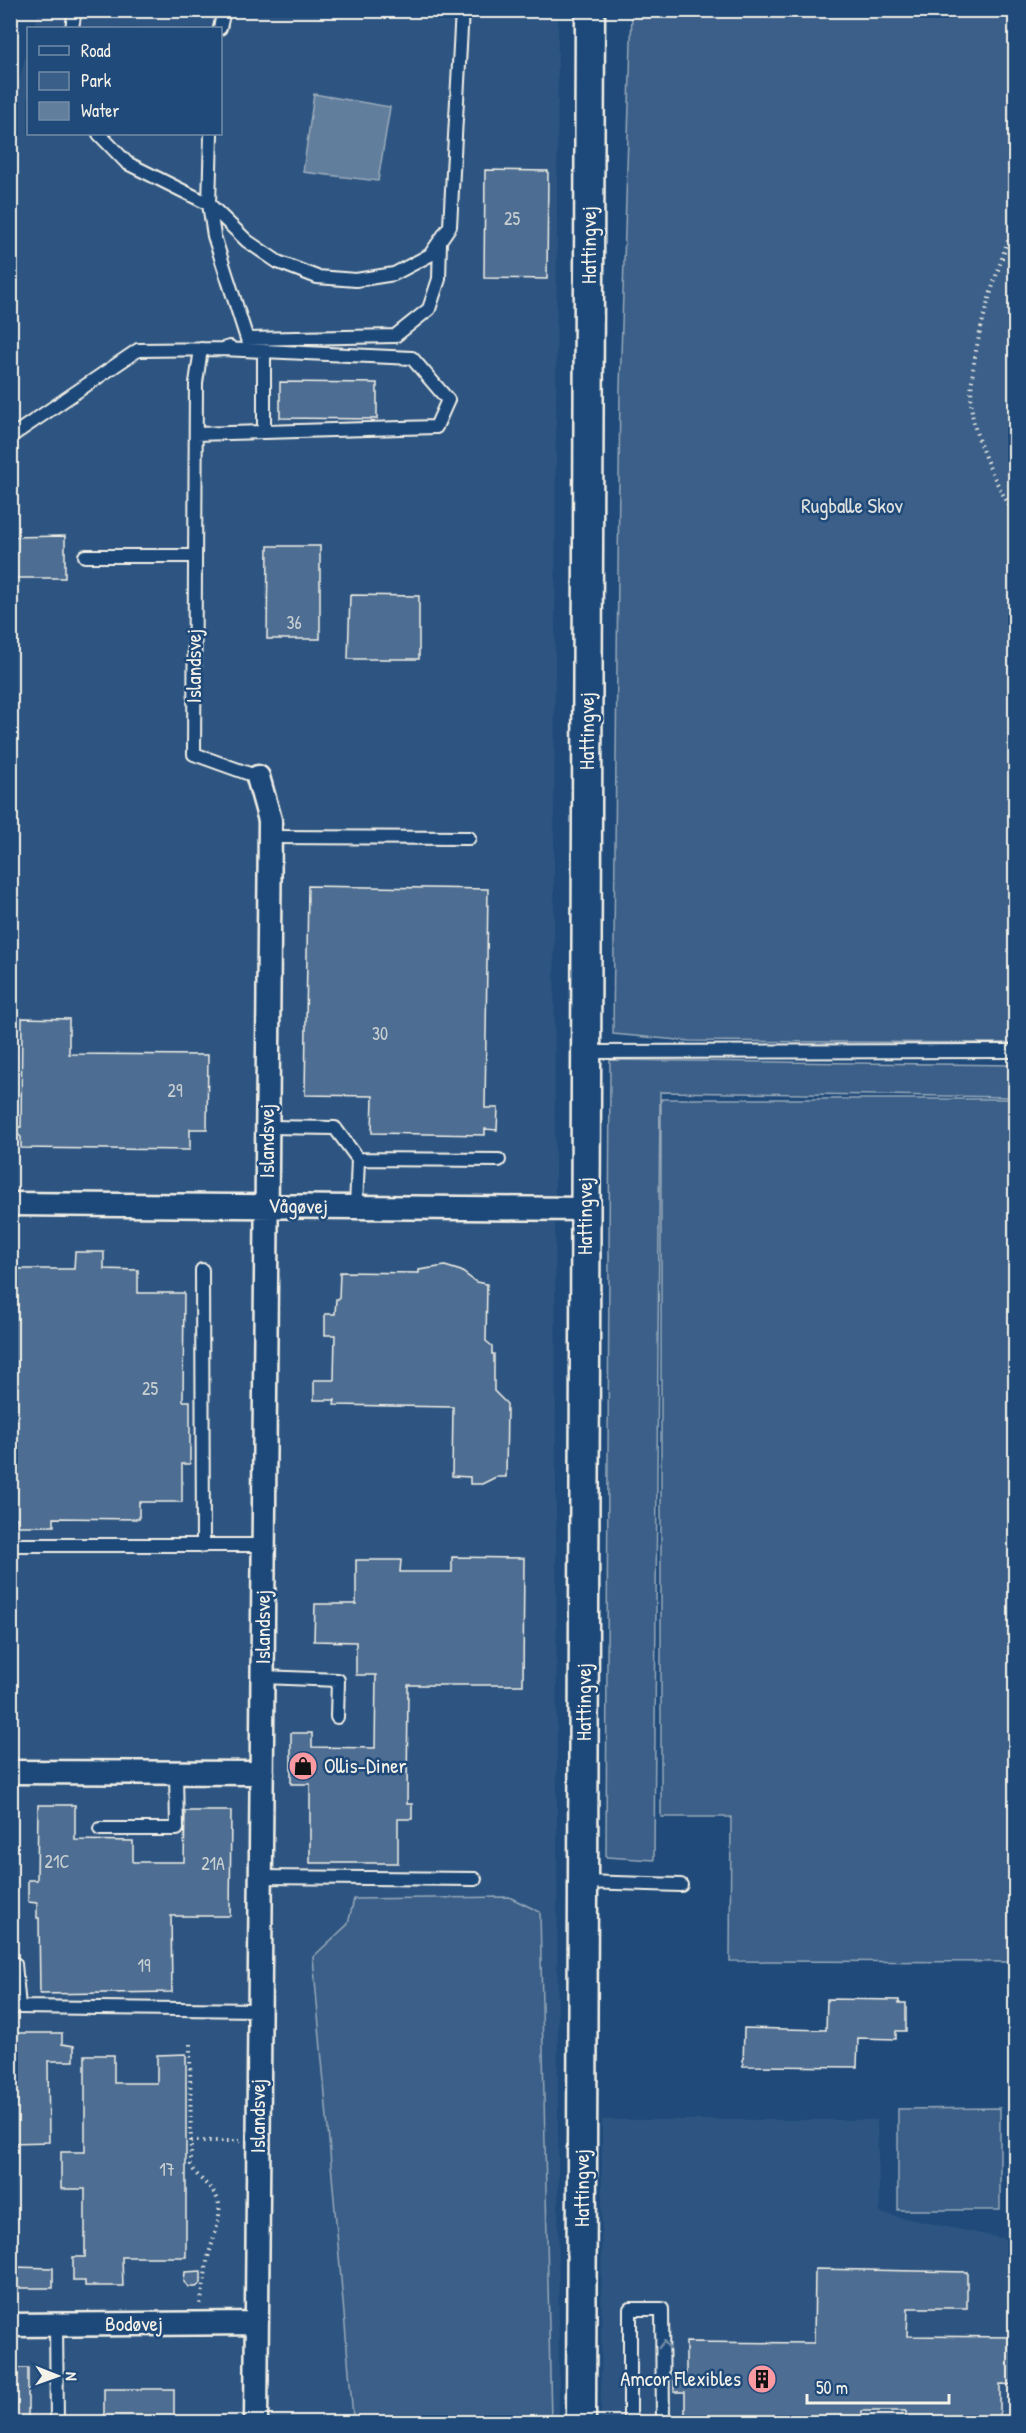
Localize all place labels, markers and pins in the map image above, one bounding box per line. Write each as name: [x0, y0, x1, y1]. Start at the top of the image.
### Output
shop icon: Ollis-Diner: [287, 1750, 319, 1782]
place label: Ollis-Diner: [324, 1751, 407, 1780]
building icon: Amcor Flexibles: [746, 2363, 778, 2395]
place label: Amcor Flexibles: [620, 2364, 741, 2393]

